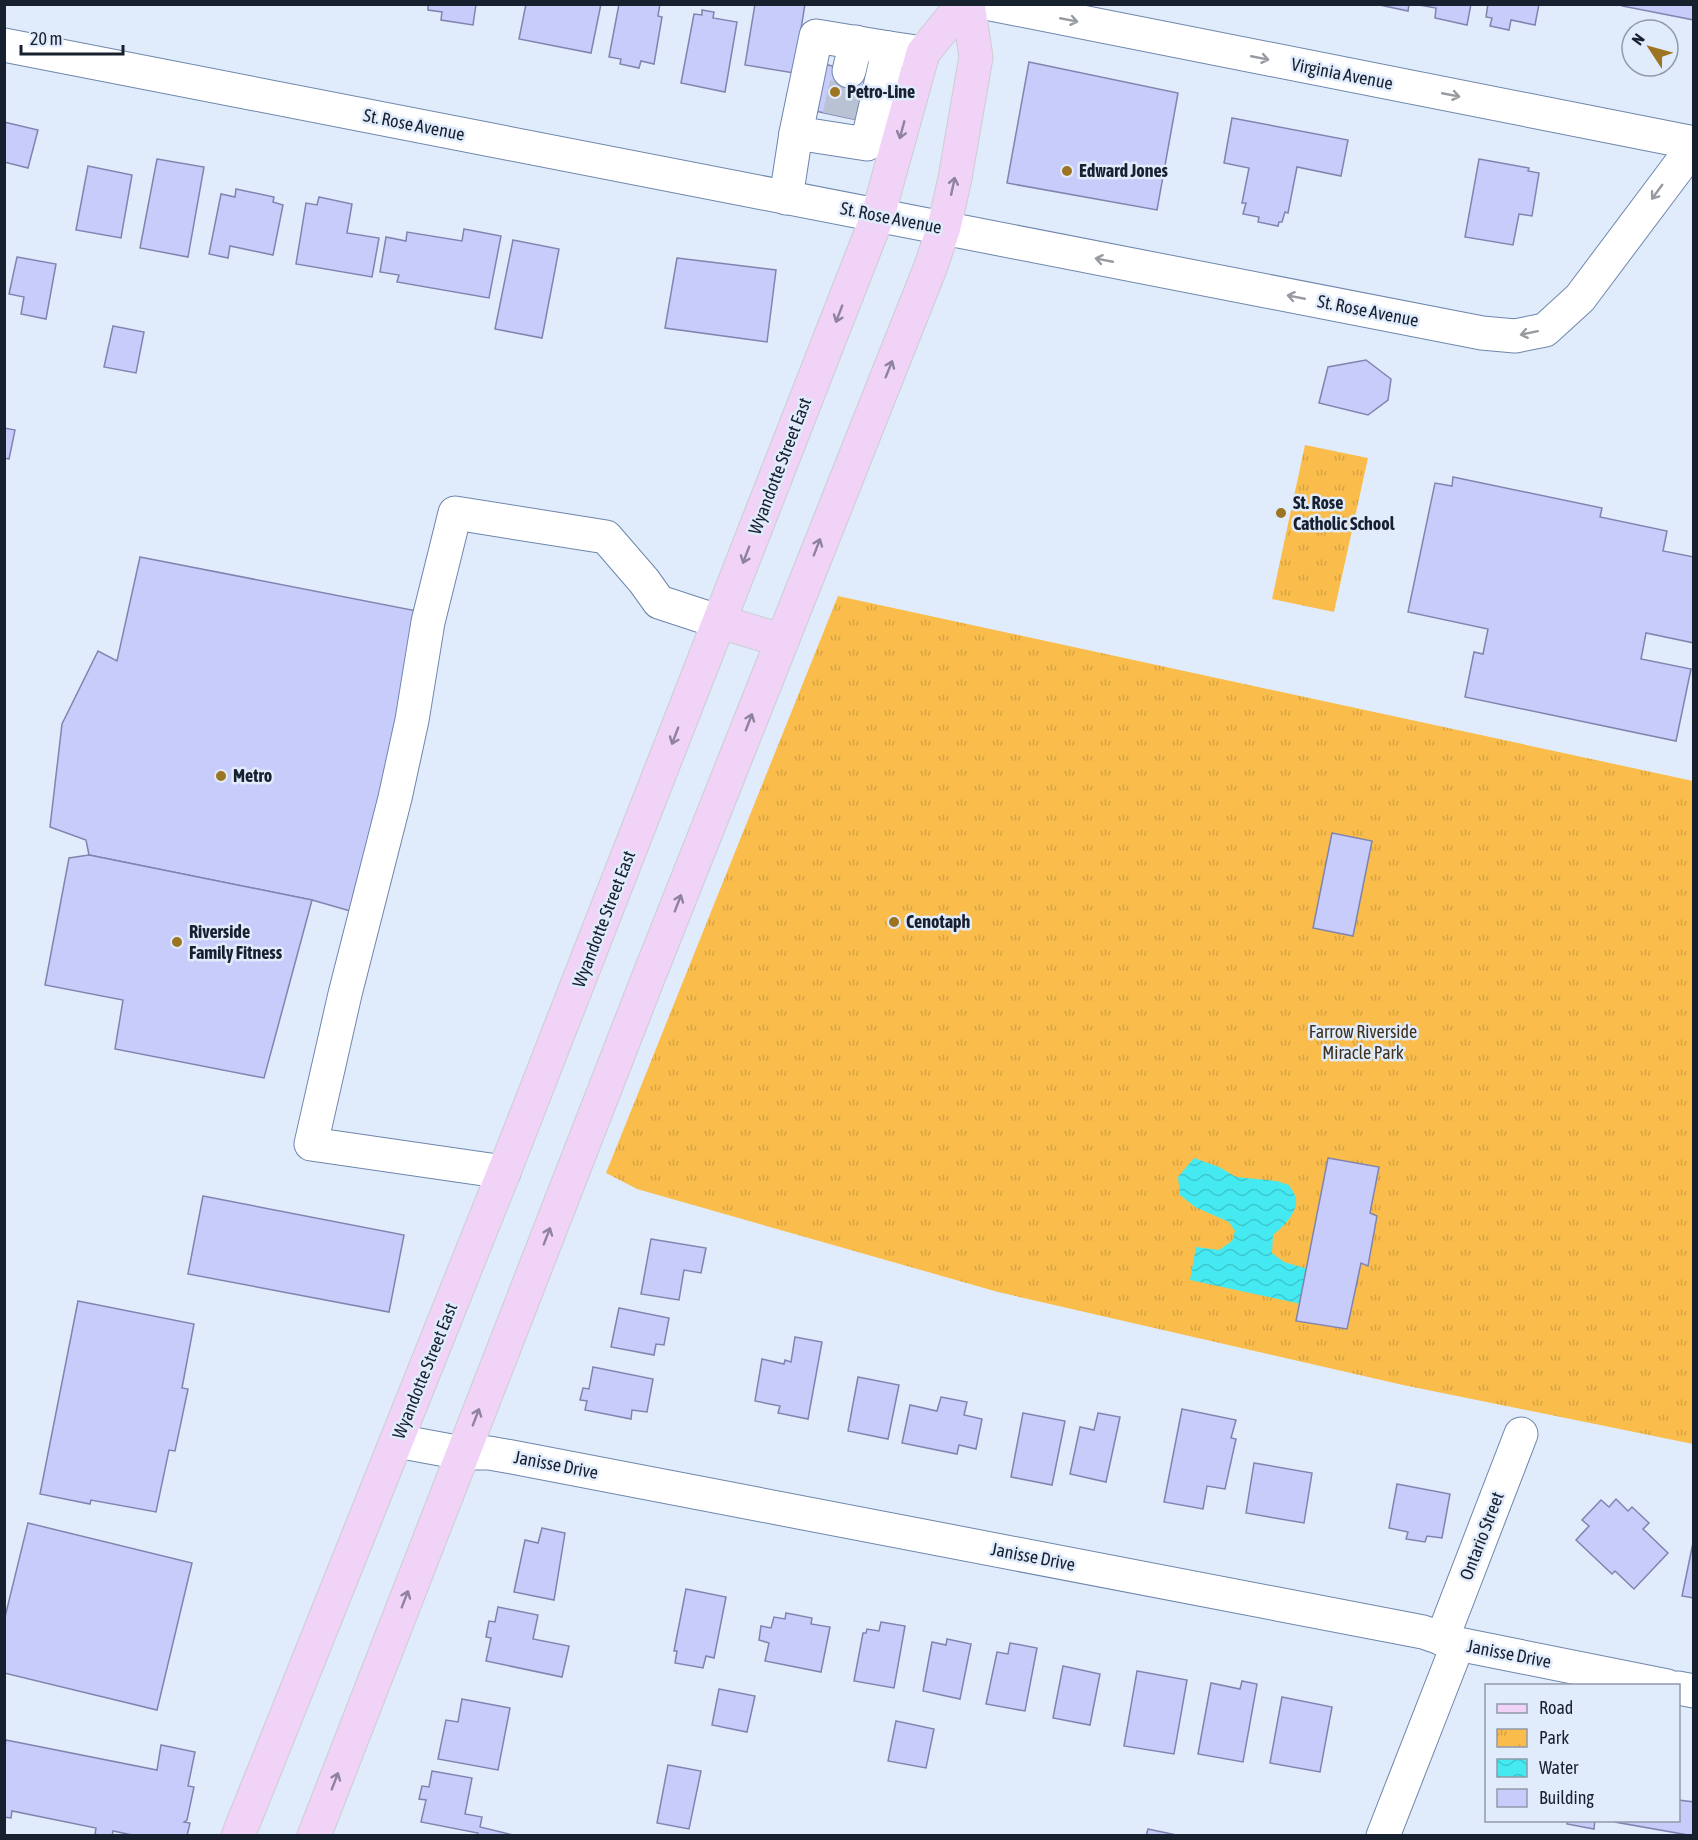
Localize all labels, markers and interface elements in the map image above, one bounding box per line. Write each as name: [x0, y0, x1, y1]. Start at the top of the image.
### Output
one-way arrow: [1058, 15, 1078, 26]
scale bar: [21, 18, 123, 56]
north arrow: [1620, 18, 1680, 78]
text: 20 m: [30, 28, 62, 49]
text: N: [1628, 30, 1648, 48]
one-way arrow: [1250, 53, 1269, 64]
street label: Virginia Avenue: [1289, 53, 1395, 94]
place label: Petro-Line: [847, 81, 915, 102]
marker: Petro-Line: [828, 85, 842, 99]
one-way arrow: [1441, 90, 1461, 101]
street label: St. Rose Avenue: [362, 104, 467, 145]
one-way arrow: [896, 120, 907, 139]
place label: Edward Jones: [1079, 160, 1169, 181]
marker: Edward Jones: [1060, 164, 1074, 178]
one-way arrow: [948, 176, 959, 196]
one-way arrow: [1651, 183, 1664, 199]
street label: St. Rose Avenue: [839, 197, 944, 238]
one-way arrow: [1095, 254, 1115, 265]
street label: St. Rose Avenue: [1316, 290, 1421, 331]
one-way arrow: [1287, 291, 1306, 302]
one-way arrow: [833, 305, 844, 323]
one-way arrow: [1520, 328, 1539, 339]
one-way arrow: [884, 361, 895, 379]
street label: Wyandotte Street East: [744, 394, 815, 537]
place label: St. Rose Catholic School: [1293, 492, 1395, 534]
marker: St. Rose Catholic School: [1274, 506, 1288, 520]
one-way arrow: [813, 538, 824, 557]
one-way arrow: [740, 545, 751, 564]
one-way arrow: [744, 713, 755, 731]
one-way arrow: [669, 727, 680, 745]
place label: Metro: [233, 765, 272, 786]
marker: Metro: [214, 769, 228, 783]
street label: Wyandotte Street East: [568, 847, 639, 990]
one-way arrow: [673, 894, 684, 913]
place label: Cenotaph: [906, 911, 971, 932]
marker: Cenotaph: [887, 915, 901, 929]
place label: Riverside Family Fitness: [189, 921, 283, 963]
marker: Riverside Family Fitness: [170, 935, 184, 949]
park label: Farrow Riverside Miracle Park: [1309, 1021, 1417, 1063]
one-way arrow: [542, 1227, 553, 1245]
street label: Wyandotte Street East: [388, 1300, 461, 1442]
one-way arrow: [471, 1409, 482, 1427]
street label: Janisse Drive: [512, 1446, 600, 1483]
street label: Ontario Street: [1455, 1489, 1508, 1583]
street label: Janisse Drive: [989, 1538, 1077, 1575]
one-way arrow: [400, 1590, 411, 1609]
street label: Janisse Drive: [1465, 1635, 1553, 1672]
legend: [1485, 1684, 1680, 1822]
text: Road: [1539, 1697, 1573, 1718]
text: Park: [1539, 1727, 1569, 1748]
text: Water: [1539, 1757, 1579, 1778]
one-way arrow: [330, 1772, 341, 1791]
text: Building: [1539, 1787, 1594, 1808]

